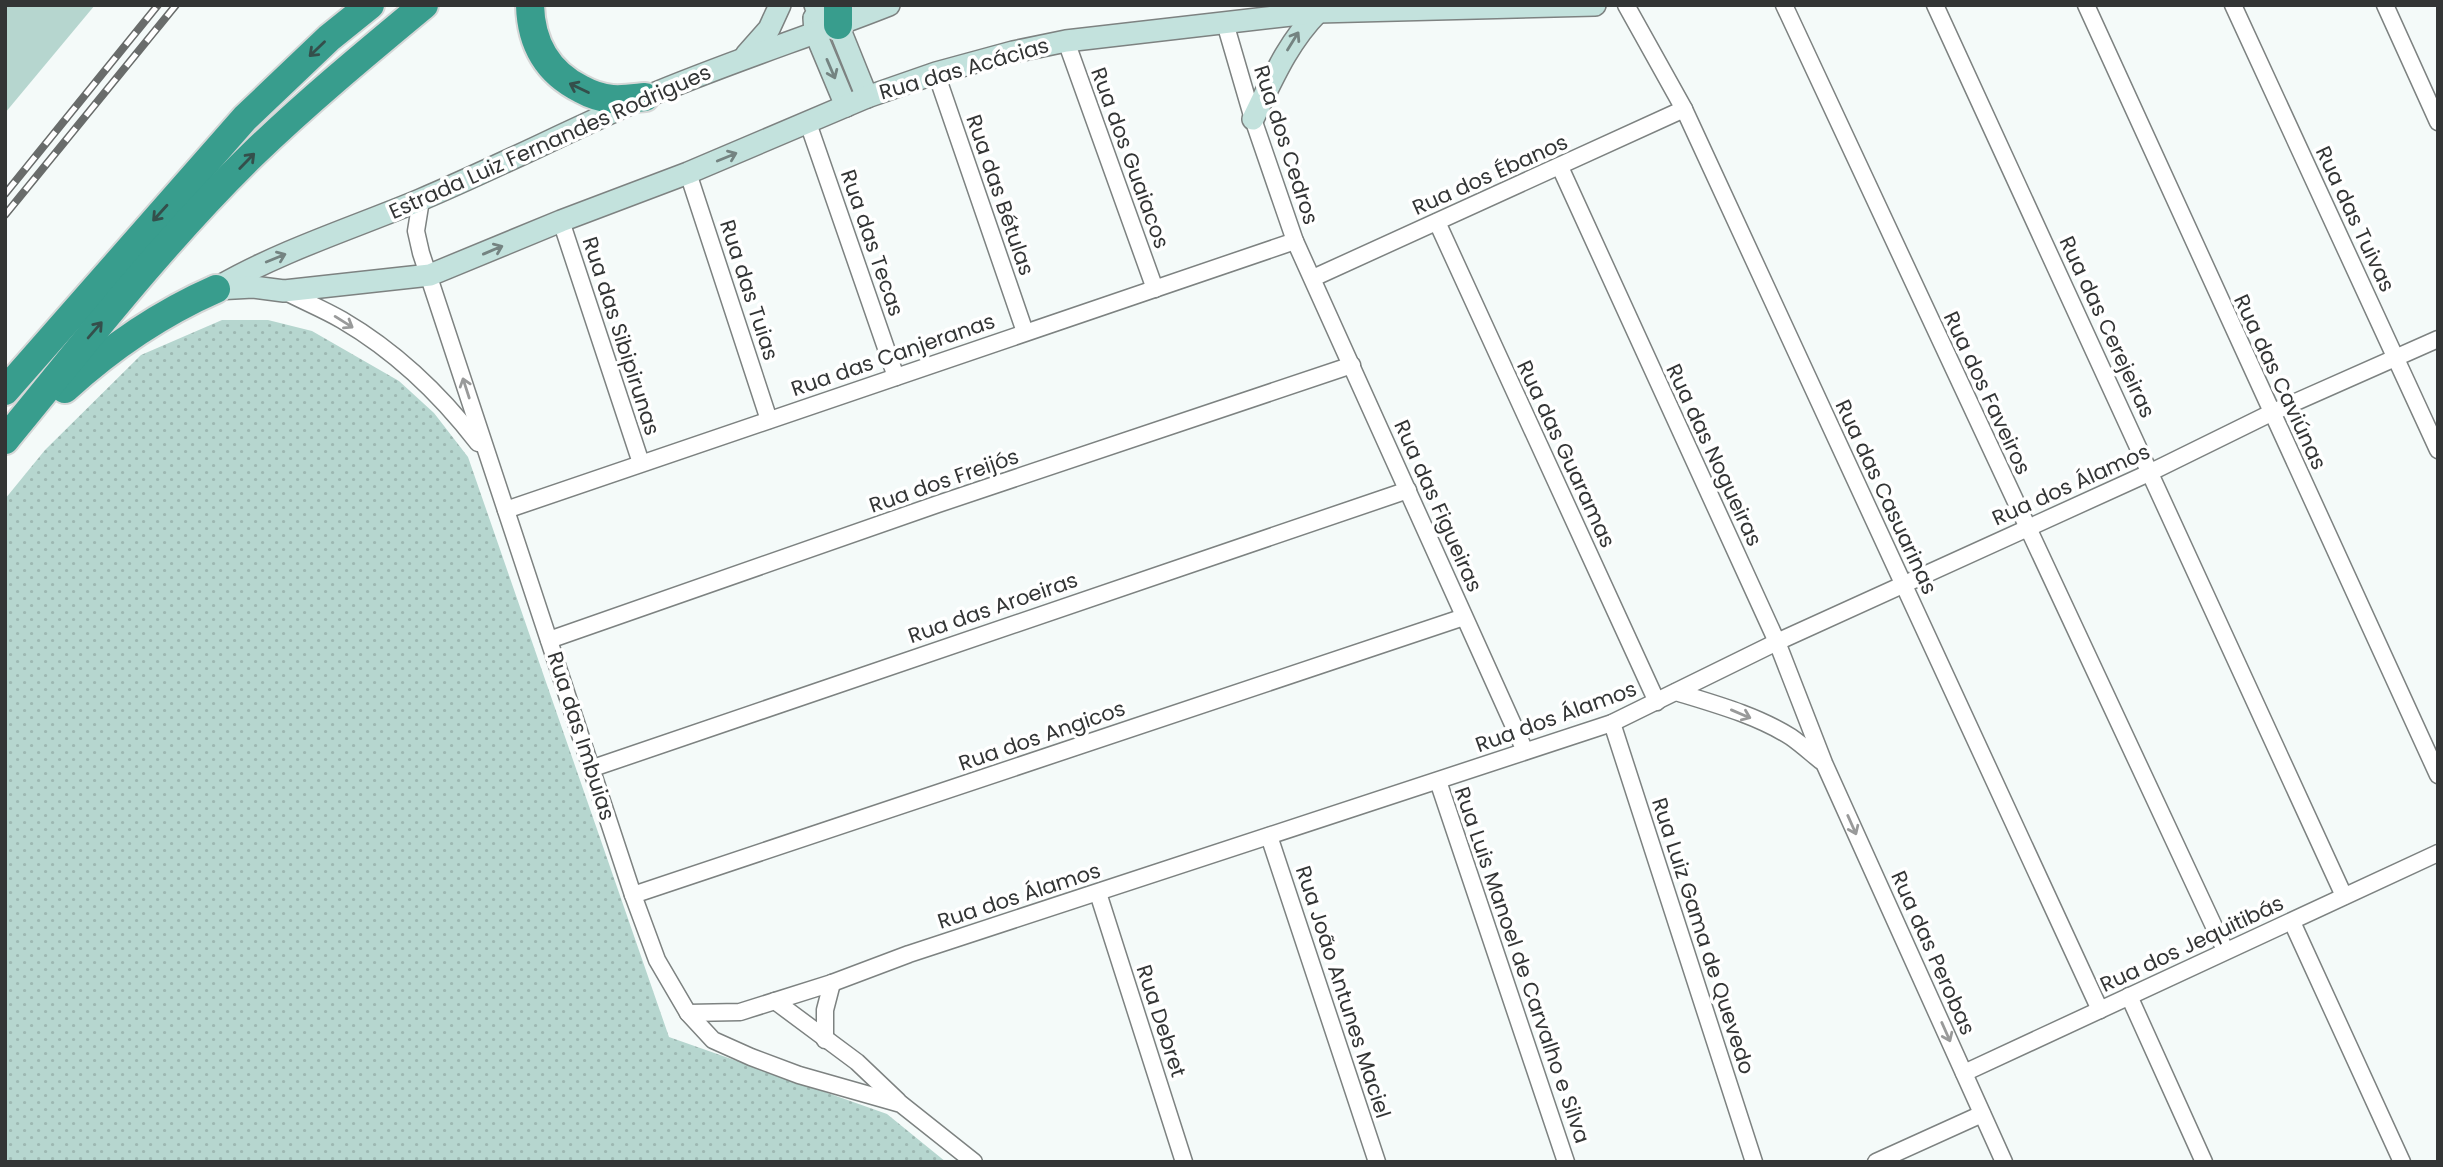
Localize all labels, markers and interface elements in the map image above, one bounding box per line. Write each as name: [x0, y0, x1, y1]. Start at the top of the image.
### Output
street label: Rua das Acácias: [876, 30, 1052, 107]
one-way arrow: [1286, 32, 1301, 51]
one-way arrow: [309, 41, 326, 58]
street label: Estrada Luiz Fernandes Rodrigues: [384, 57, 715, 226]
one-way arrow: [825, 57, 838, 79]
street label: Rua dos Cedros: [1247, 61, 1326, 228]
street label: Rua dos Guaiacos: [1084, 63, 1177, 252]
one-way arrow: [569, 80, 590, 94]
street label: Rua das Bétulas: [959, 111, 1042, 279]
street label: Rua dos Ébanos: [1408, 127, 1572, 222]
street label: Rua das Tuivas: [2309, 141, 2402, 296]
one-way arrow: [716, 149, 737, 162]
one-way arrow: [238, 152, 255, 169]
street label: Rua das Tecas: [834, 166, 911, 320]
one-way arrow: [152, 204, 168, 222]
street label: Rua das Tuias: [713, 216, 786, 364]
street label: Rua das Cerejeiras: [2053, 231, 2162, 422]
street label: Rua das Sibipirunas: [576, 233, 667, 439]
one-way arrow: [482, 243, 503, 256]
one-way arrow: [265, 251, 287, 264]
street label: Rua das Caviúnas: [2227, 289, 2334, 474]
street label: Rua das Canjeranas: [787, 306, 999, 403]
street label: Rua dos Faveiros: [1937, 306, 2038, 479]
one-way arrow: [334, 315, 353, 330]
one-way arrow: [87, 322, 103, 340]
street label: Rua das Guaramas: [1510, 355, 1623, 552]
street label: Rua das Nogueiras: [1659, 359, 1769, 551]
one-way arrow: [458, 378, 471, 400]
street label: Rua das Casuarinas: [1829, 395, 1944, 599]
street label: Rua das Figueiras: [1387, 415, 1489, 596]
street label: Rua dos Álamos: [1987, 437, 2154, 532]
street label: Rua dos Freijós: [865, 441, 1023, 520]
street label: Rua das Aroeiras: [904, 565, 1082, 650]
street label: Rua das Imbuias: [541, 648, 622, 824]
street label: Rua dos Álamos: [1471, 674, 1641, 759]
street label: Rua dos Angicos: [955, 693, 1129, 778]
one-way arrow: [1730, 708, 1751, 721]
street label: Rua Luis Manoel de Carvalho e Silva: [1448, 783, 1597, 1147]
street label: Rua Luiz Gama de Quevedo: [1645, 794, 1762, 1078]
one-way arrow: [1846, 814, 1859, 835]
street label: Rua dos Álamos: [934, 856, 1104, 936]
street label: Rua João Antunes Maciel: [1289, 862, 1398, 1122]
street label: Rua das Perobas: [1884, 866, 1983, 1039]
street label: Rua dos Jequitibás: [2095, 888, 2288, 999]
street label: Rua Debret: [1130, 961, 1193, 1081]
one-way arrow: [1940, 1021, 1953, 1042]

